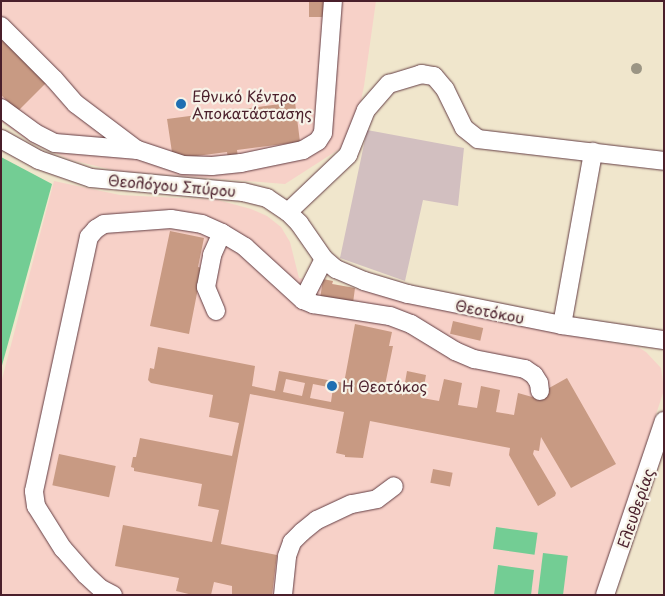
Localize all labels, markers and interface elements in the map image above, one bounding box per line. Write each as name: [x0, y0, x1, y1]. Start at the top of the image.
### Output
place label: Εθνικό Κέντρο Αποκατάστασης: [192, 86, 312, 121]
marker: Εθνικό Κέντρο Αποκατάστασης: [174, 97, 188, 111]
street label: Θεολόγου Σπύρου: [108, 170, 236, 200]
street label: Θεοτόκου: [454, 295, 526, 327]
place label: Η Θεοτόκος: [342, 377, 428, 395]
marker: Η Θεοτόκος: [326, 380, 338, 392]
street label: Ελευθερίας: [613, 466, 657, 550]

